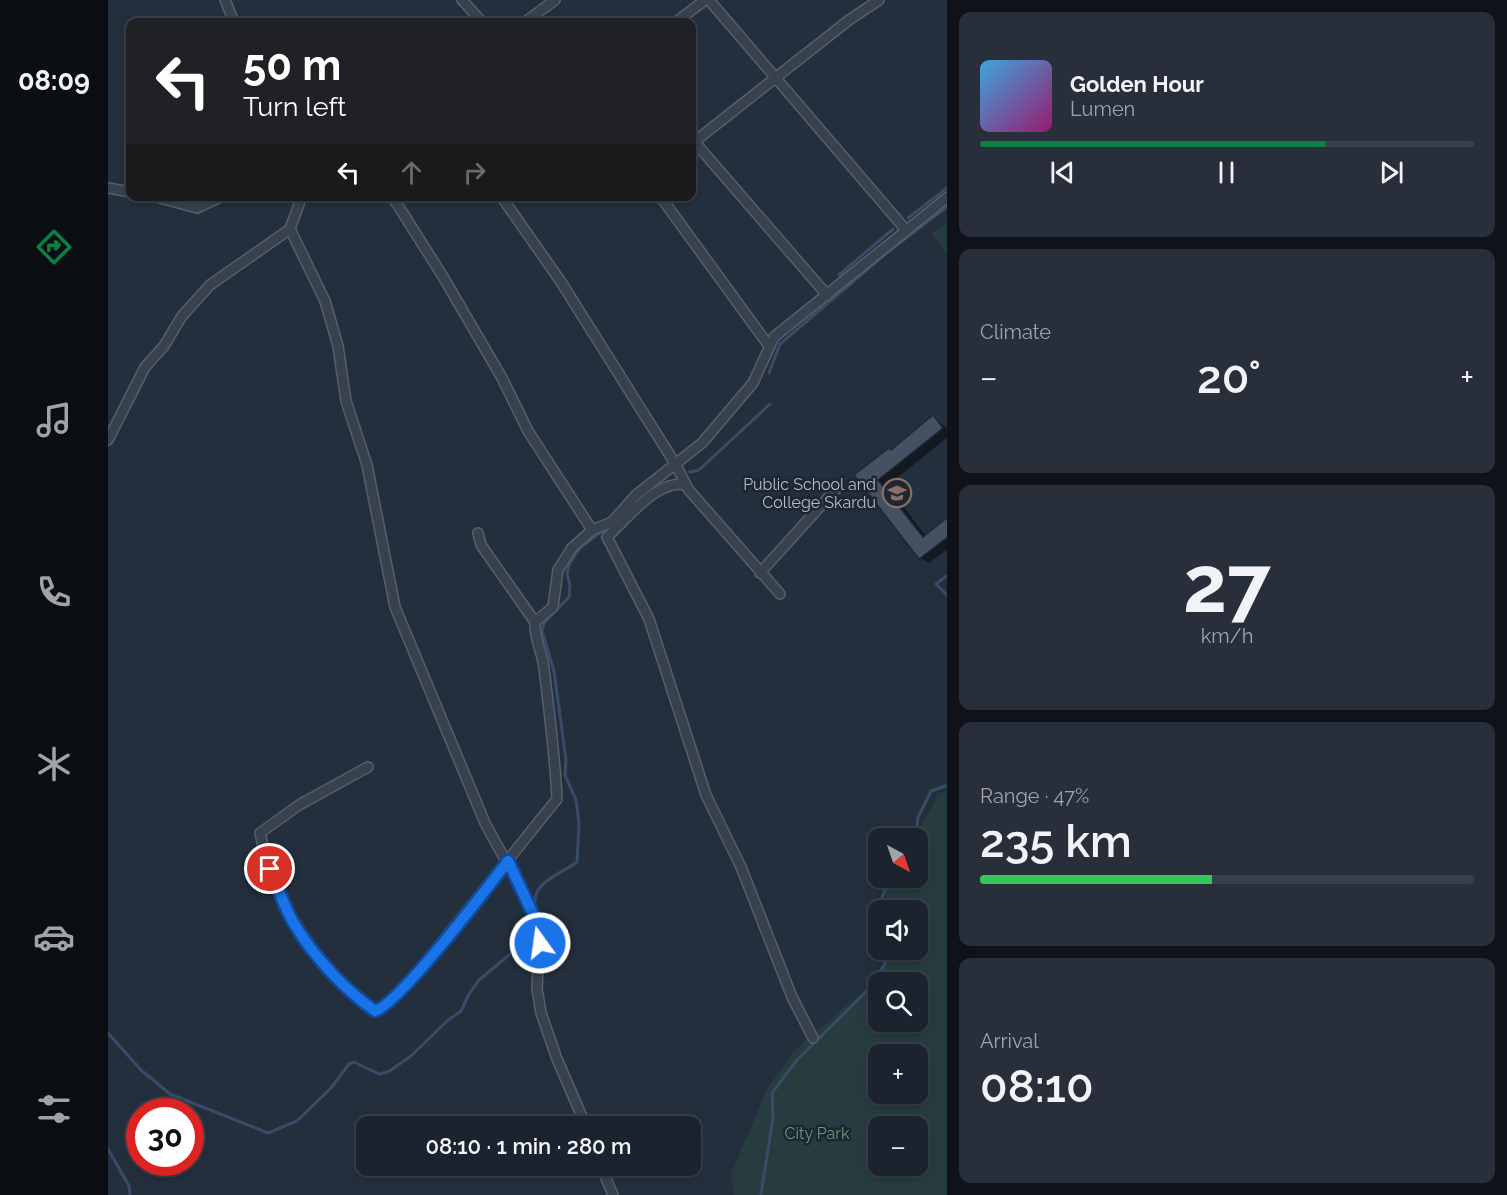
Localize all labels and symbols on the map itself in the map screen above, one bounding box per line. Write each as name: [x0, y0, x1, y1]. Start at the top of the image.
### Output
place label: Public School and College Skardu: [743, 475, 876, 512]
school or university icon: Public School and College Skardu: [881, 477, 913, 509]
north arrow: [868, 828, 928, 888]
pin: [244, 843, 295, 894]
position arrow: [508, 911, 572, 975]
speed limit sign: 30: [126, 1098, 204, 1176]
park label: City Park: [785, 1124, 850, 1143]

